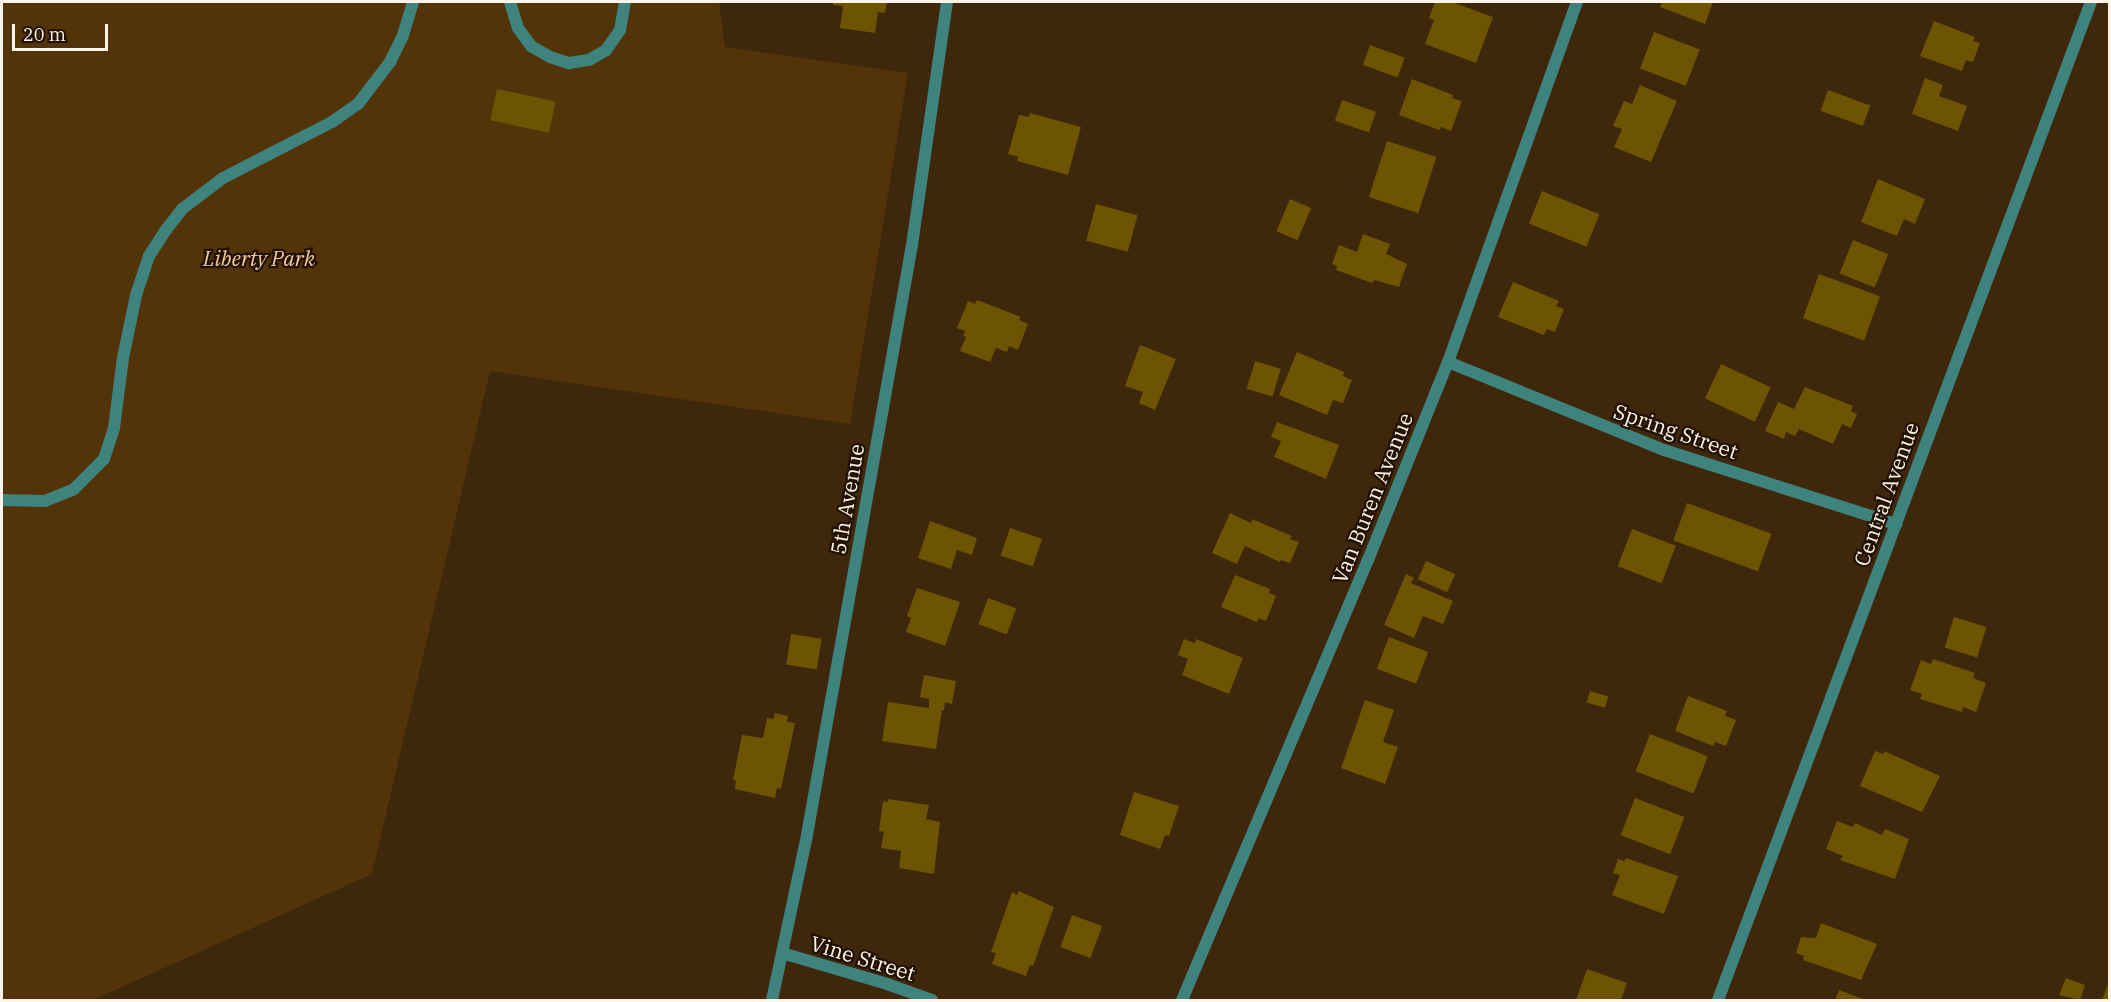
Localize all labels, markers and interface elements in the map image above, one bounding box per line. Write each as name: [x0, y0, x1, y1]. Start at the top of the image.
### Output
scale bar: [15, 12, 111, 50]
text: 20 m: [23, 23, 66, 46]
park label: Liberty Park: [203, 245, 315, 271]
street label: Spring Street: [1611, 398, 1741, 464]
street label: Van Buren Avenue: [1326, 409, 1418, 587]
street label: Central Avenue: [1848, 419, 1924, 569]
street label: 5th Avenue: [825, 442, 869, 556]
street label: Vine Street: [807, 930, 919, 986]

